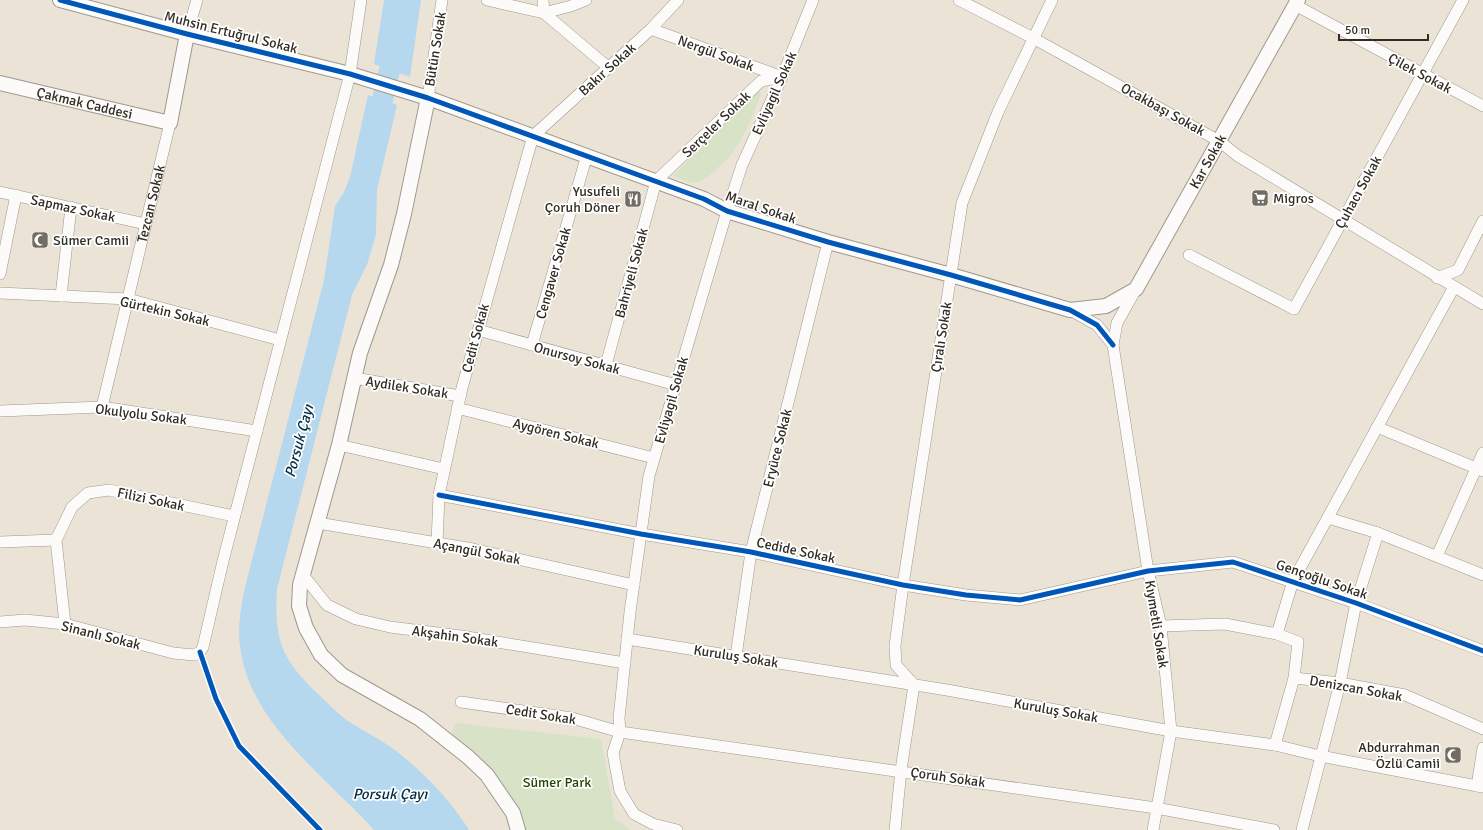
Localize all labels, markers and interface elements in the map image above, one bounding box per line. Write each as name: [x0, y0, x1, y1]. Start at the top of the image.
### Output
street label: Muhsin Ertuğrul Sokak: [162, 8, 299, 57]
street label: Bütün Sokak: [421, 10, 450, 88]
scale bar: [1339, 16, 1428, 42]
text: 50 m: [1345, 23, 1370, 38]
street label: Nergül Sokak: [675, 32, 756, 75]
street label: Bakır Sokak: [575, 39, 639, 99]
street label: Evliyagil Sokak: [748, 49, 800, 138]
street label: Çilek Sokak: [1385, 50, 1454, 97]
street label: Ocakbaşı Sokak: [1118, 79, 1208, 140]
street label: Çakmak Caddesi: [35, 84, 134, 123]
street label: Serçeler Sokak: [679, 87, 754, 161]
street label: Kar Sokak: [1186, 131, 1230, 192]
street label: Çuhacı Sokak: [1331, 153, 1385, 232]
street label: Tezcan Sokak: [134, 163, 169, 244]
place label: Yusufeli Çoruh Döner: [545, 183, 621, 216]
street label: Maral Sokak: [723, 187, 799, 228]
supermarket icon: Migros: [1250, 188, 1270, 208]
restaurant icon: Yusufeli Çoruh Döner: [623, 189, 643, 209]
place label: Migros: [1273, 190, 1314, 207]
street label: Sapmaz Sokak: [29, 191, 117, 226]
street label: Cengaver Sokak: [532, 225, 575, 321]
street label: Bahriyeli Sokak: [611, 226, 652, 320]
mosque icon: Sümer Camii: [30, 230, 50, 250]
place label: Sümer Camii: [53, 232, 129, 249]
street label: Gürtekin Sokak: [118, 293, 211, 330]
street label: Çıralı Sokak: [928, 300, 955, 374]
street label: Cedit Sokak: [458, 302, 493, 374]
street label: Onursoy Sokak: [532, 339, 622, 378]
street label: Evliyagil Sokak: [651, 355, 692, 446]
street label: Aydilek Sokak: [364, 373, 449, 402]
street label: Okulyolu Sokak: [94, 400, 188, 429]
water label: Porsuk Çayı: [281, 402, 318, 479]
street label: Eryüce Sokak: [760, 407, 795, 489]
street label: Aygören Sokak: [511, 415, 601, 452]
street label: Filizi Sokak: [116, 484, 186, 515]
street label: Cedide Sokak: [755, 534, 837, 567]
street label: Açangül Sokak: [432, 535, 522, 568]
street label: Gençoğlu Sokak: [1274, 556, 1370, 603]
street label: Kıymetli Sokak: [1141, 579, 1172, 669]
street label: Sinanlı Sokak: [59, 617, 142, 654]
street label: Akşahin Sokak: [411, 622, 499, 651]
street label: Kuruluş Sokak: [692, 641, 780, 672]
street label: Denizcan Sokak: [1308, 672, 1404, 705]
street label: Kuruluş Sokak: [1012, 695, 1100, 726]
street label: Cedit Sokak: [505, 701, 577, 728]
place label: Abdurrahman Özlü Camii: [1358, 739, 1440, 772]
mosque icon: Abdurrahman Özlü Camii: [1443, 745, 1463, 765]
street label: Çoruh Sokak: [909, 764, 986, 791]
park label: Sümer Park: [523, 774, 591, 791]
water label: Porsuk Çayı: [353, 785, 428, 803]

